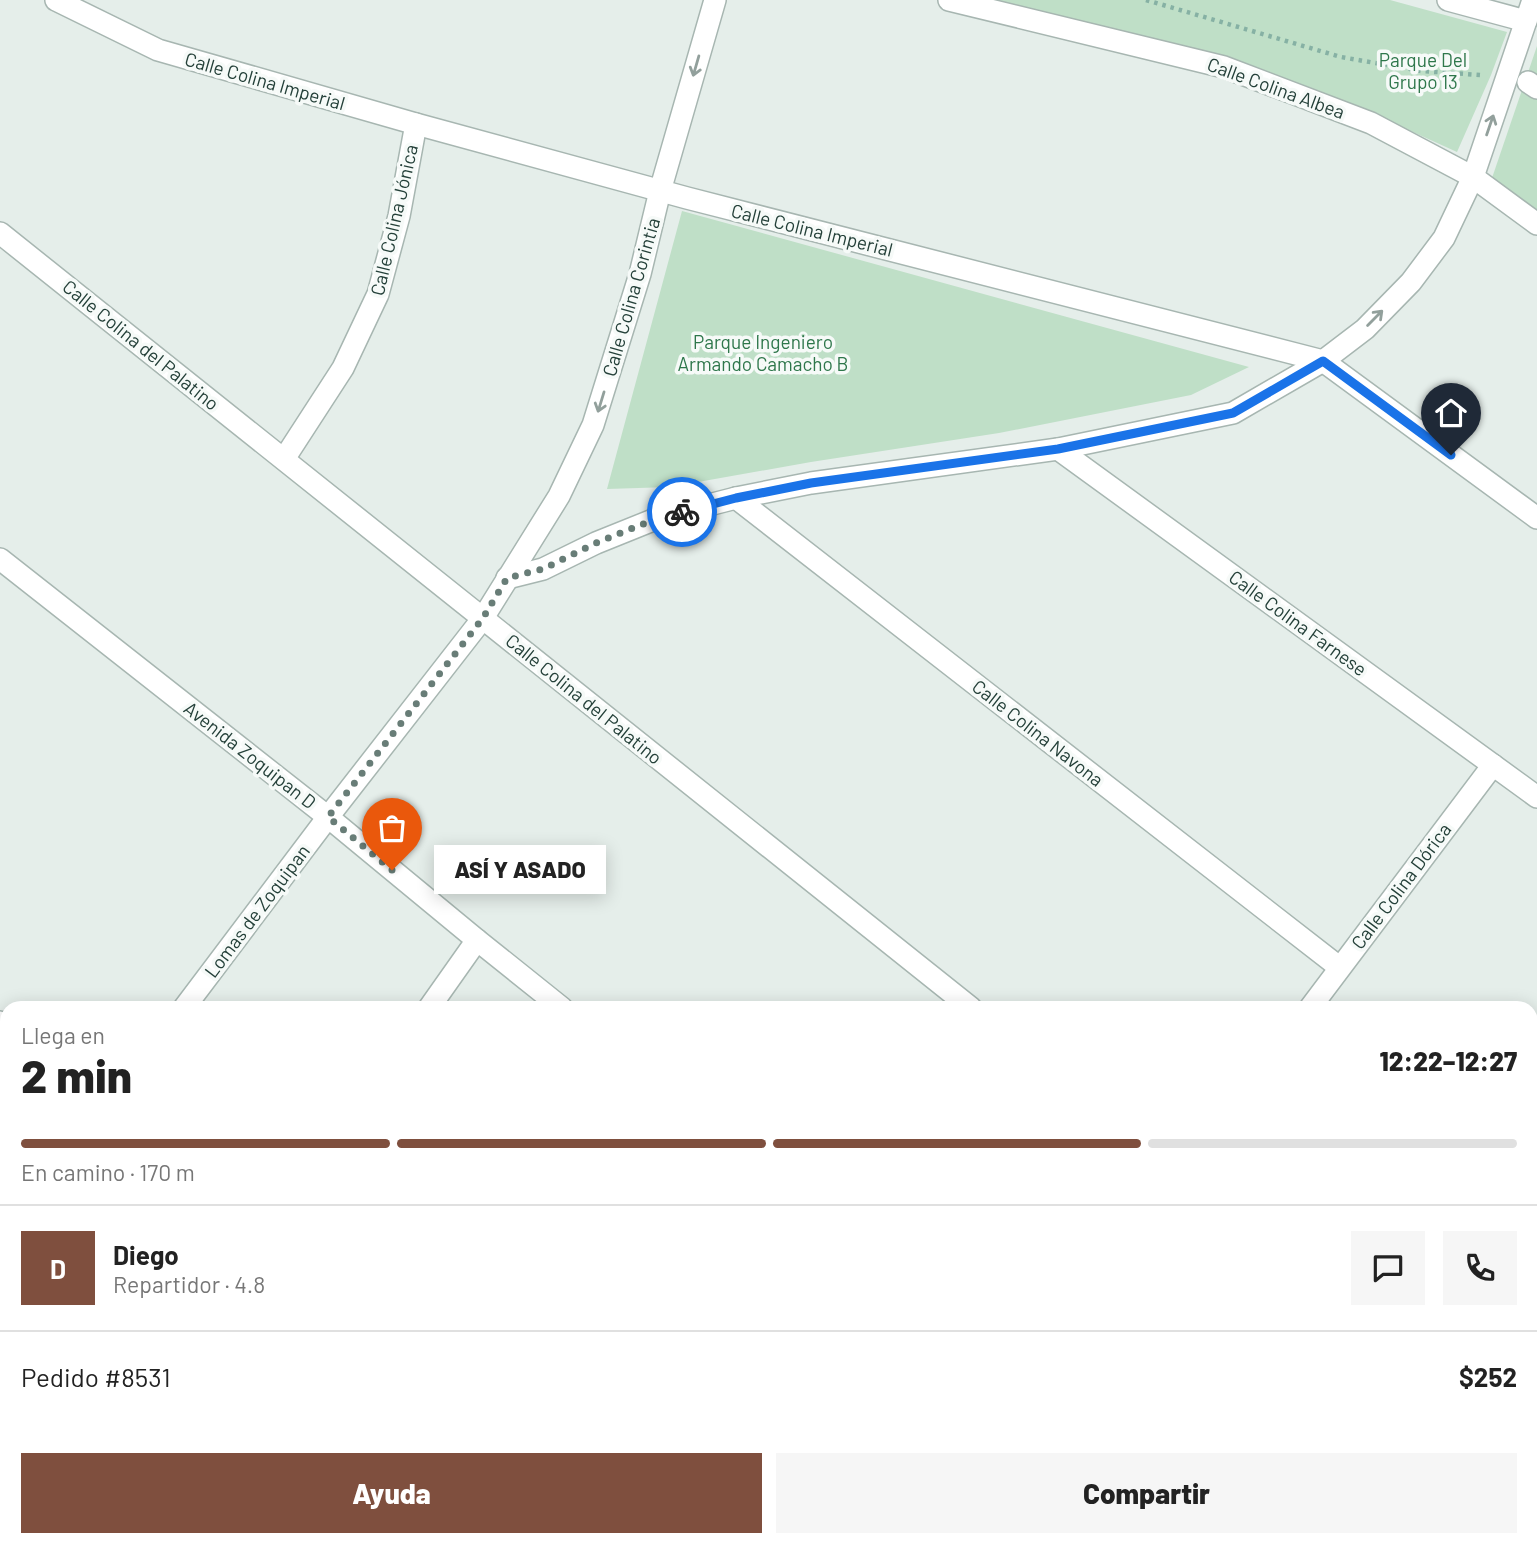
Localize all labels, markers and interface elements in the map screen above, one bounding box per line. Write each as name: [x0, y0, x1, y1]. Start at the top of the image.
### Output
street label: Calle Colina Imperial: [182, 47, 348, 114]
park label: Parque Del Grupo 13: [1379, 48, 1467, 93]
street label: Calle Colina Albea: [1204, 52, 1348, 123]
one-way arrow: [689, 54, 702, 76]
one-way arrow: [1485, 115, 1497, 137]
street label: Calle Colina Jónica: [365, 142, 422, 298]
street label: Calle Colina Imperial: [729, 198, 895, 261]
street label: Calle Colina Corintia: [597, 215, 664, 379]
street label: Calle Colina del Palatino: [59, 274, 224, 415]
one-way arrow: [1367, 309, 1384, 326]
park label: Parque Ingeniero Armando Camacho B: [677, 330, 849, 375]
pin: [1421, 383, 1481, 455]
one-way arrow: [593, 391, 606, 413]
icon: home: [1432, 394, 1470, 432]
courier: [647, 477, 717, 547]
icon: bike: [663, 493, 701, 531]
street label: Calle Colina Farnese: [1225, 565, 1372, 680]
street label: Calle Colina del Palatino: [502, 628, 667, 769]
street label: Calle Colina Navona: [968, 674, 1108, 791]
street label: Avenida Zoquipan D: [180, 696, 321, 813]
pin: [362, 798, 422, 870]
icon: bag: [373, 809, 411, 847]
street label: Calle Colina Dórica: [1346, 818, 1455, 953]
street label: Lomas de Zoquipan: [199, 840, 314, 982]
callout: ASÍ Y ASADO: [434, 846, 606, 894]
text: ASÍ Y ASADO: [454, 855, 586, 883]
text: Llega en: [21, 1021, 105, 1049]
text: 12:22–12:27: [1380, 1045, 1517, 1076]
text: 2 min: [21, 1047, 132, 1102]
text: En camino · 170 m: [21, 1158, 195, 1186]
button: chat: [1351, 1231, 1425, 1305]
button: phone: [1443, 1231, 1517, 1305]
text: Diego: [113, 1239, 179, 1270]
text: D: [50, 1253, 66, 1284]
text: Repartidor · 4.8: [113, 1270, 265, 1298]
text: Pedido #8531: [21, 1361, 171, 1392]
text: $252: [1459, 1361, 1517, 1392]
button: Ayuda: [21, 1453, 762, 1533]
button: Compartir: [776, 1453, 1517, 1533]

